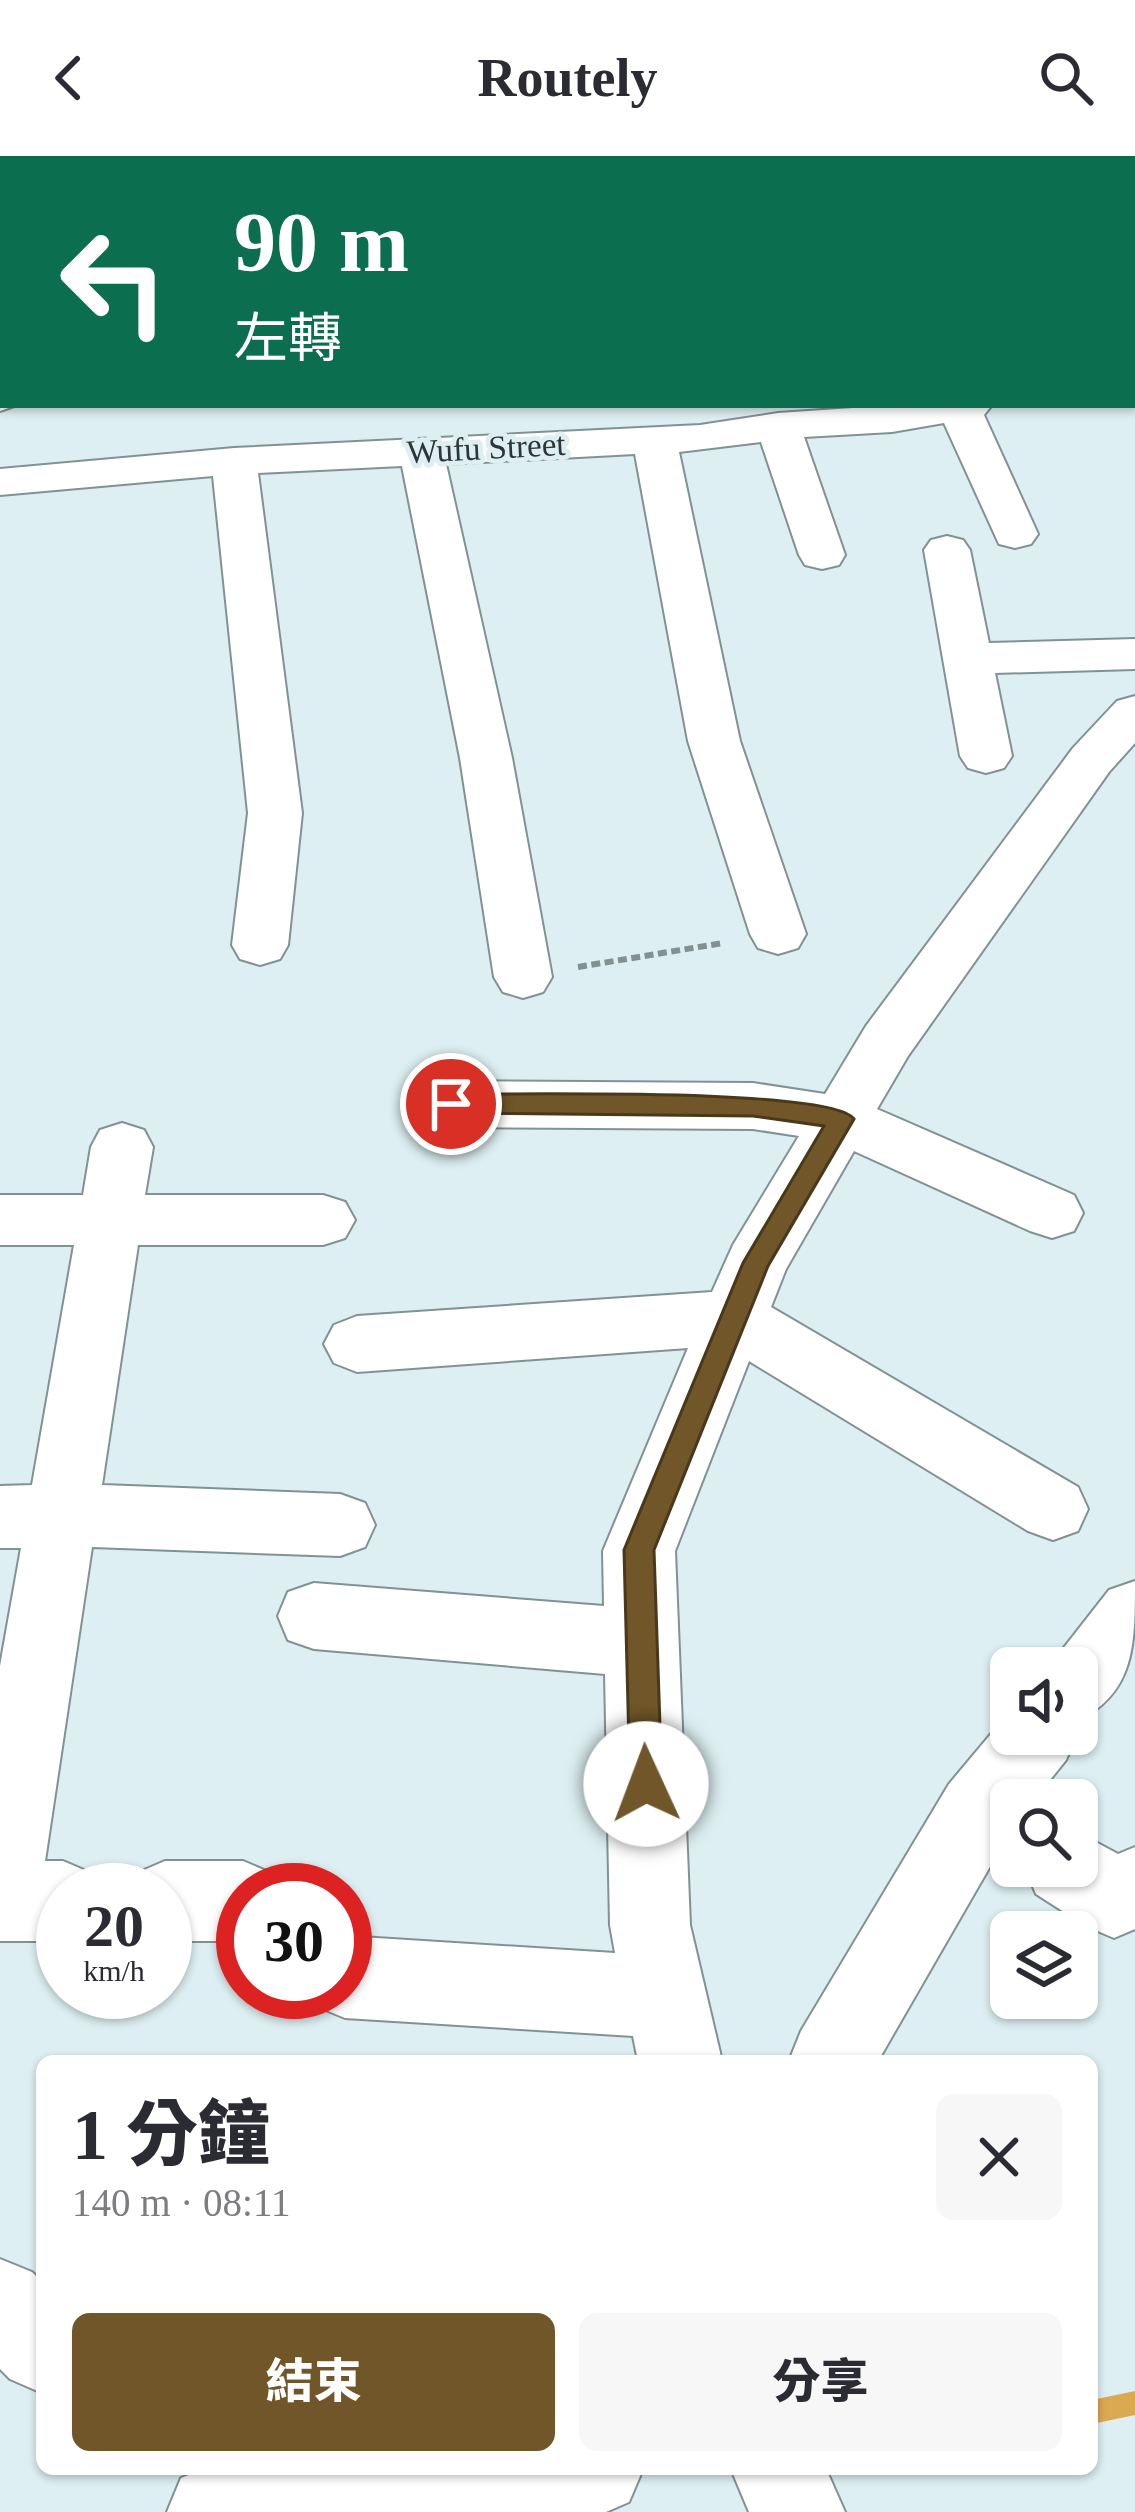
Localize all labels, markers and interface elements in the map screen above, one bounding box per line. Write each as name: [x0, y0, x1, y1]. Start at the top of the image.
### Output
icon: back: [36, 45, 102, 111]
icon: search: [1033, 45, 1099, 111]
text: Routely: [478, 48, 657, 108]
text: 90 m: [234, 196, 409, 289]
icon: left: [36, 204, 192, 360]
text: 左轉: [234, 309, 342, 369]
street label: Wufu Street: [406, 426, 566, 470]
pin: [400, 1053, 502, 1155]
icon: arrive: [418, 1071, 484, 1137]
map controls: [990, 1647, 1098, 2019]
button: sound: [990, 1647, 1098, 1755]
position arrow: [583, 1721, 709, 1847]
button: search: [990, 1779, 1098, 1887]
speed limit sign: 30: [216, 1863, 372, 2019]
text: 20: [84, 1893, 144, 1959]
button: layers: [990, 1911, 1098, 2019]
text: km/h: [83, 1954, 145, 1987]
button: close: [936, 2094, 1062, 2220]
text: 1 分鐘: [72, 2095, 270, 2175]
text: 140 m · 08:11: [72, 2181, 290, 2224]
button: 結束: [72, 2313, 555, 2451]
button: 分享: [579, 2313, 1062, 2451]

